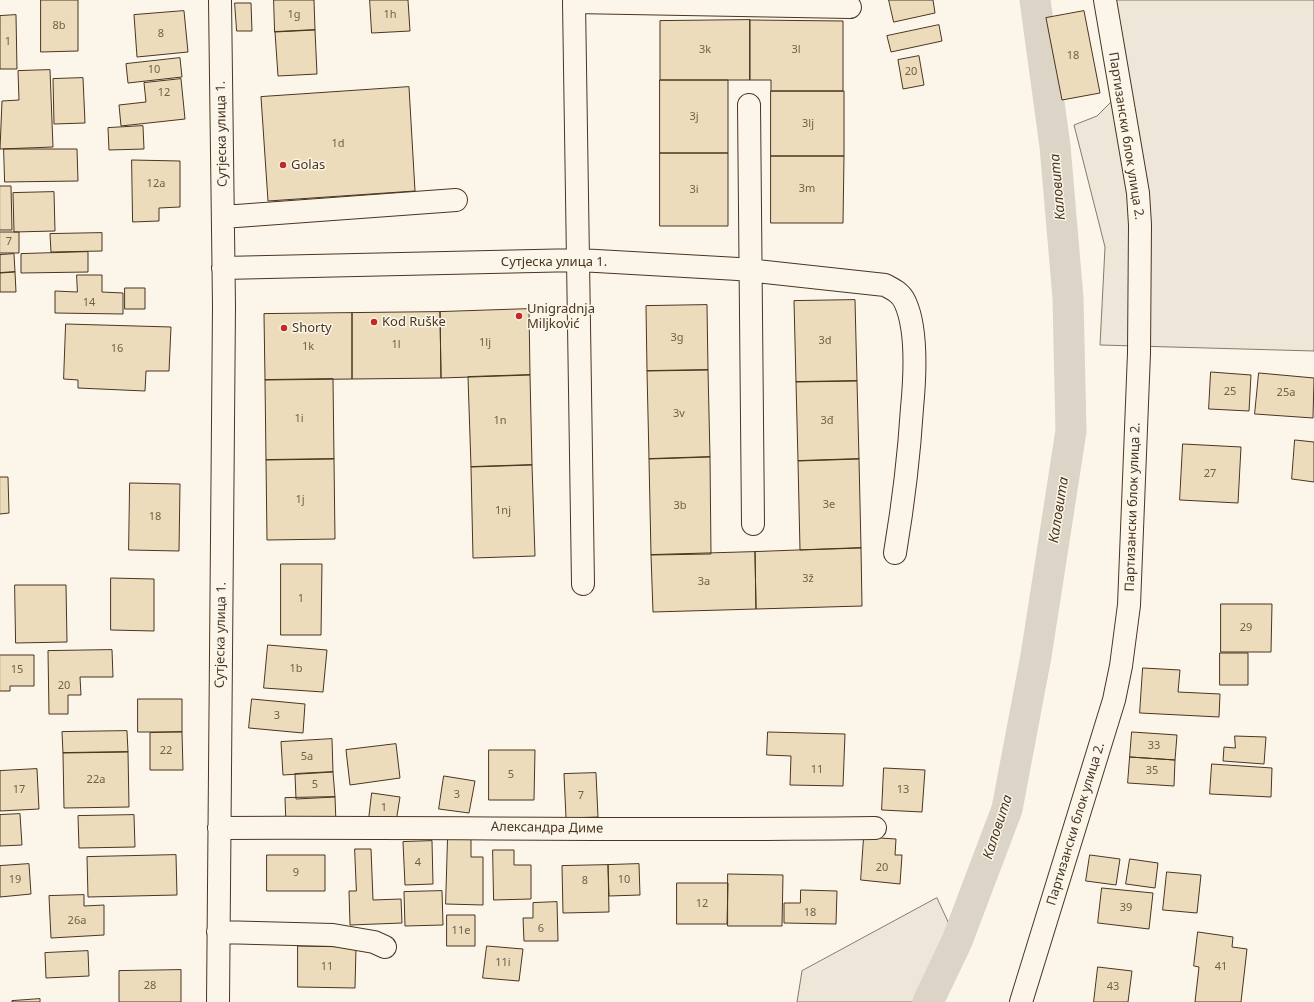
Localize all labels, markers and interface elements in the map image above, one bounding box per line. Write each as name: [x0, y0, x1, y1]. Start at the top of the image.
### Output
house number: 1g: [287, 8, 301, 22]
house number: 1h: [383, 8, 397, 22]
house number: 8b: [52, 19, 66, 33]
house number: 8: [158, 27, 164, 41]
house number: 1: [5, 35, 11, 49]
house number: 3k: [699, 43, 711, 57]
house number: 3l: [791, 43, 801, 57]
house number: 18: [1067, 49, 1079, 63]
street label: Партизански блок улица 2.: [1105, 51, 1147, 221]
house number: 10: [148, 63, 160, 77]
house number: 20: [905, 65, 917, 79]
street label: Сутјеска улица 1.: [213, 81, 231, 187]
house number: 12: [158, 86, 170, 100]
house number: 3j: [689, 110, 699, 124]
house number: 3lj: [802, 117, 814, 131]
house number: 1d: [331, 137, 345, 151]
water label: Каловита: [1047, 153, 1069, 221]
place label: Golas: [291, 157, 325, 173]
marker: Golas: [278, 160, 288, 170]
house number: 12a: [147, 177, 165, 191]
house number: 3m: [799, 182, 815, 196]
house number: 3i: [689, 183, 699, 197]
house number: 7: [6, 235, 12, 249]
street label: Сутјеска улица 1.: [501, 254, 607, 270]
house number: 14: [83, 296, 95, 310]
place label: Unigradnja Miljković: [527, 301, 595, 332]
marker: Unigradnja Miljković: [514, 311, 524, 321]
place label: Kod Ruške: [382, 314, 446, 330]
marker: Kod Ruške: [369, 317, 379, 327]
place label: Shorty: [292, 320, 332, 336]
marker: Shorty: [279, 323, 289, 333]
house number: 3g: [670, 331, 684, 345]
house number: 3d: [818, 334, 832, 348]
house number: 1lj: [479, 336, 491, 350]
house number: 1l: [391, 338, 401, 352]
house number: 1k: [302, 340, 314, 354]
house number: 16: [111, 342, 123, 356]
house number: 25: [1224, 385, 1236, 399]
house number: 25a: [1277, 386, 1295, 400]
house number: 3v: [673, 407, 685, 421]
house number: 1i: [294, 412, 304, 426]
house number: 1n: [493, 414, 507, 428]
house number: 3đ: [820, 414, 834, 428]
street label: Партизански блок улица 2.: [1122, 422, 1144, 592]
house number: 27: [1204, 467, 1216, 481]
water label: Каловита: [1045, 476, 1073, 544]
house number: 1j: [295, 493, 305, 507]
house number: 3e: [823, 498, 835, 512]
house number: 3b: [673, 499, 687, 513]
house number: 1nj: [495, 504, 511, 518]
house number: 18: [149, 510, 161, 524]
house number: 3ž: [802, 572, 814, 586]
house number: 3a: [698, 575, 710, 589]
street label: Сутјеска улица 1.: [212, 582, 230, 688]
house number: 1: [298, 592, 304, 606]
house number: 29: [1240, 621, 1252, 635]
house number: 1b: [289, 662, 303, 676]
house number: 15: [11, 663, 23, 677]
house number: 20: [58, 679, 70, 693]
house number: 3: [274, 709, 280, 723]
house number: 33: [1148, 739, 1160, 753]
street label: Партизански блок улица 2.: [1044, 741, 1108, 907]
house number: 22: [160, 744, 172, 758]
house number: 5a: [301, 750, 313, 764]
house number: 11: [811, 763, 823, 777]
house number: 35: [1146, 764, 1158, 778]
house number: 5: [508, 768, 514, 782]
house number: 22a: [87, 773, 105, 787]
house number: 5: [312, 778, 318, 792]
house number: 17: [13, 783, 25, 797]
house number: 13: [897, 783, 909, 797]
house number: 3: [454, 788, 460, 802]
house number: 7: [578, 789, 584, 803]
water label: Каловита: [980, 793, 1016, 861]
house number: 1: [381, 801, 387, 815]
street label: Александра Диме: [491, 819, 603, 837]
house number: 4: [415, 856, 421, 870]
house number: 20: [876, 861, 888, 875]
house number: 9: [293, 866, 299, 880]
house number: 19: [9, 873, 21, 887]
house number: 10: [618, 873, 630, 887]
house number: 8: [582, 874, 588, 888]
house number: 12: [696, 897, 708, 911]
house number: 39: [1120, 901, 1132, 915]
house number: 18: [804, 906, 816, 920]
house number: 26a: [68, 914, 86, 928]
house number: 6: [538, 922, 544, 936]
house number: 11e: [452, 924, 470, 938]
house number: 11i: [495, 956, 511, 970]
house number: 11: [321, 960, 333, 974]
house number: 41: [1215, 960, 1227, 974]
house number: 28: [144, 979, 156, 993]
house number: 43: [1107, 980, 1119, 994]

